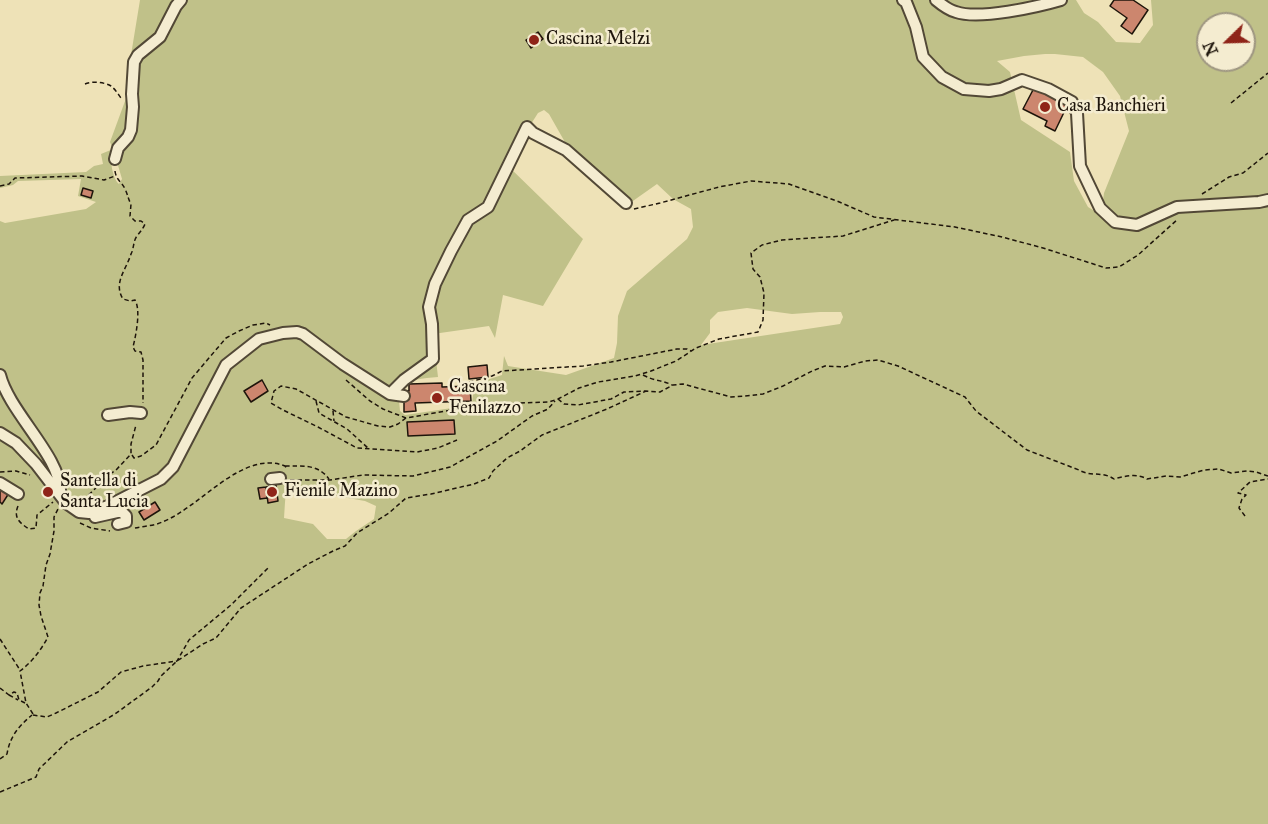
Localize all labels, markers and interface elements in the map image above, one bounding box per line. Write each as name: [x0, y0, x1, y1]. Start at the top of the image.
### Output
north arrow: [1196, 12, 1256, 72]
place label: Cascina Melzi: [546, 29, 650, 51]
marker: Cascina Melzi: [527, 33, 541, 47]
text: N: [1199, 38, 1222, 58]
place label: Casa Banchieri: [1057, 96, 1166, 118]
marker: Casa Banchieri: [1038, 100, 1052, 114]
place label: Cascina Fenilazzo: [449, 377, 521, 420]
marker: Cascina Fenilazzo: [430, 391, 444, 405]
place label: Santella di Santa Lucia: [60, 471, 148, 514]
place label: Fienile Mazino: [284, 481, 397, 503]
marker: Santella di Santa Lucia: [41, 485, 55, 499]
marker: Fienile Mazino: [265, 485, 279, 499]

